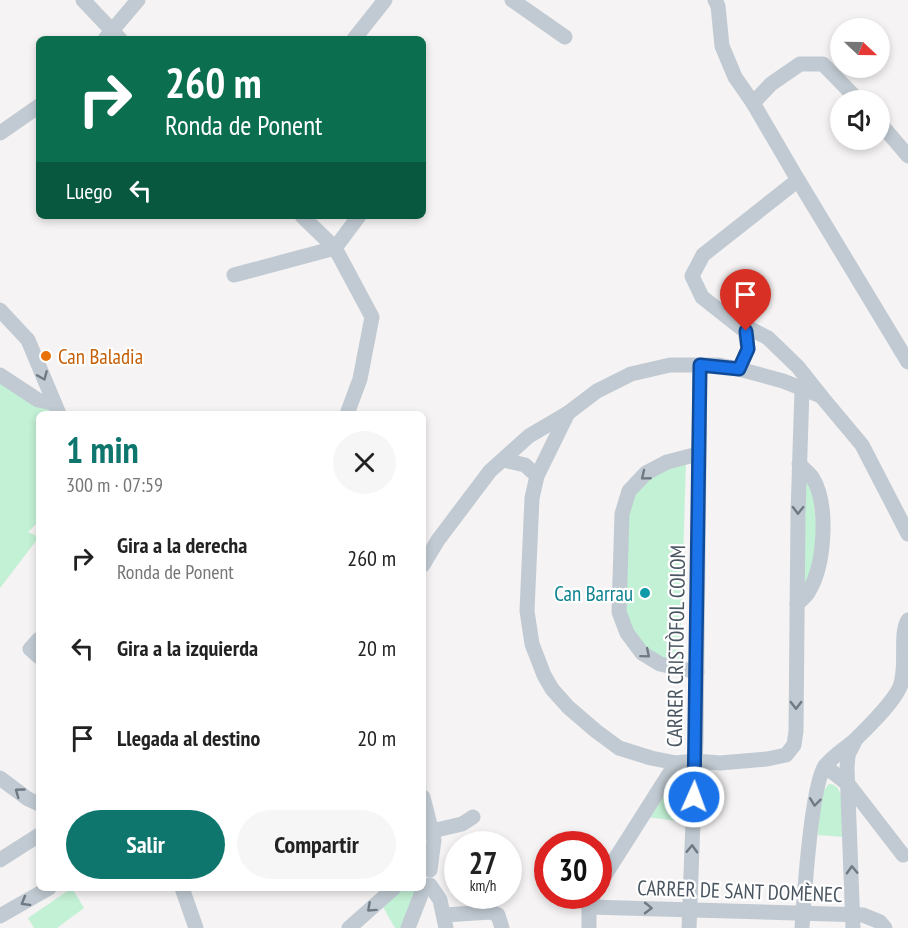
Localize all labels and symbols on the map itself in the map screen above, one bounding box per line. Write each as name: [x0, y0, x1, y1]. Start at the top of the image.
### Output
north arrow: [830, 18, 890, 78]
pin: [720, 269, 771, 331]
place label: Can Baladia: [58, 343, 143, 370]
marker: Can Baladia: [39, 349, 53, 363]
one-way arrow: [36, 369, 48, 380]
one-way arrow: [641, 469, 652, 480]
one-way arrow: [792, 505, 804, 514]
street label: CARRER CRISTÒFOL COLOM: [661, 545, 691, 747]
place label: Can Barrau: [554, 580, 633, 607]
marker: Can Barrau: [638, 586, 652, 600]
one-way arrow: [639, 647, 650, 658]
one-way arrow: [790, 700, 802, 709]
position arrow: [662, 765, 726, 829]
one-way arrow: [14, 789, 25, 800]
one-way arrow: [810, 798, 822, 807]
speed limit sign: 30: [534, 831, 612, 909]
one-way arrow: [685, 844, 698, 853]
one-way arrow: [845, 865, 858, 874]
street label: CARRER DE SANT DOMÈNEC: [637, 874, 844, 908]
one-way arrow: [21, 895, 31, 906]
one-way arrow: [368, 901, 378, 912]
one-way arrow: [643, 902, 652, 914]

